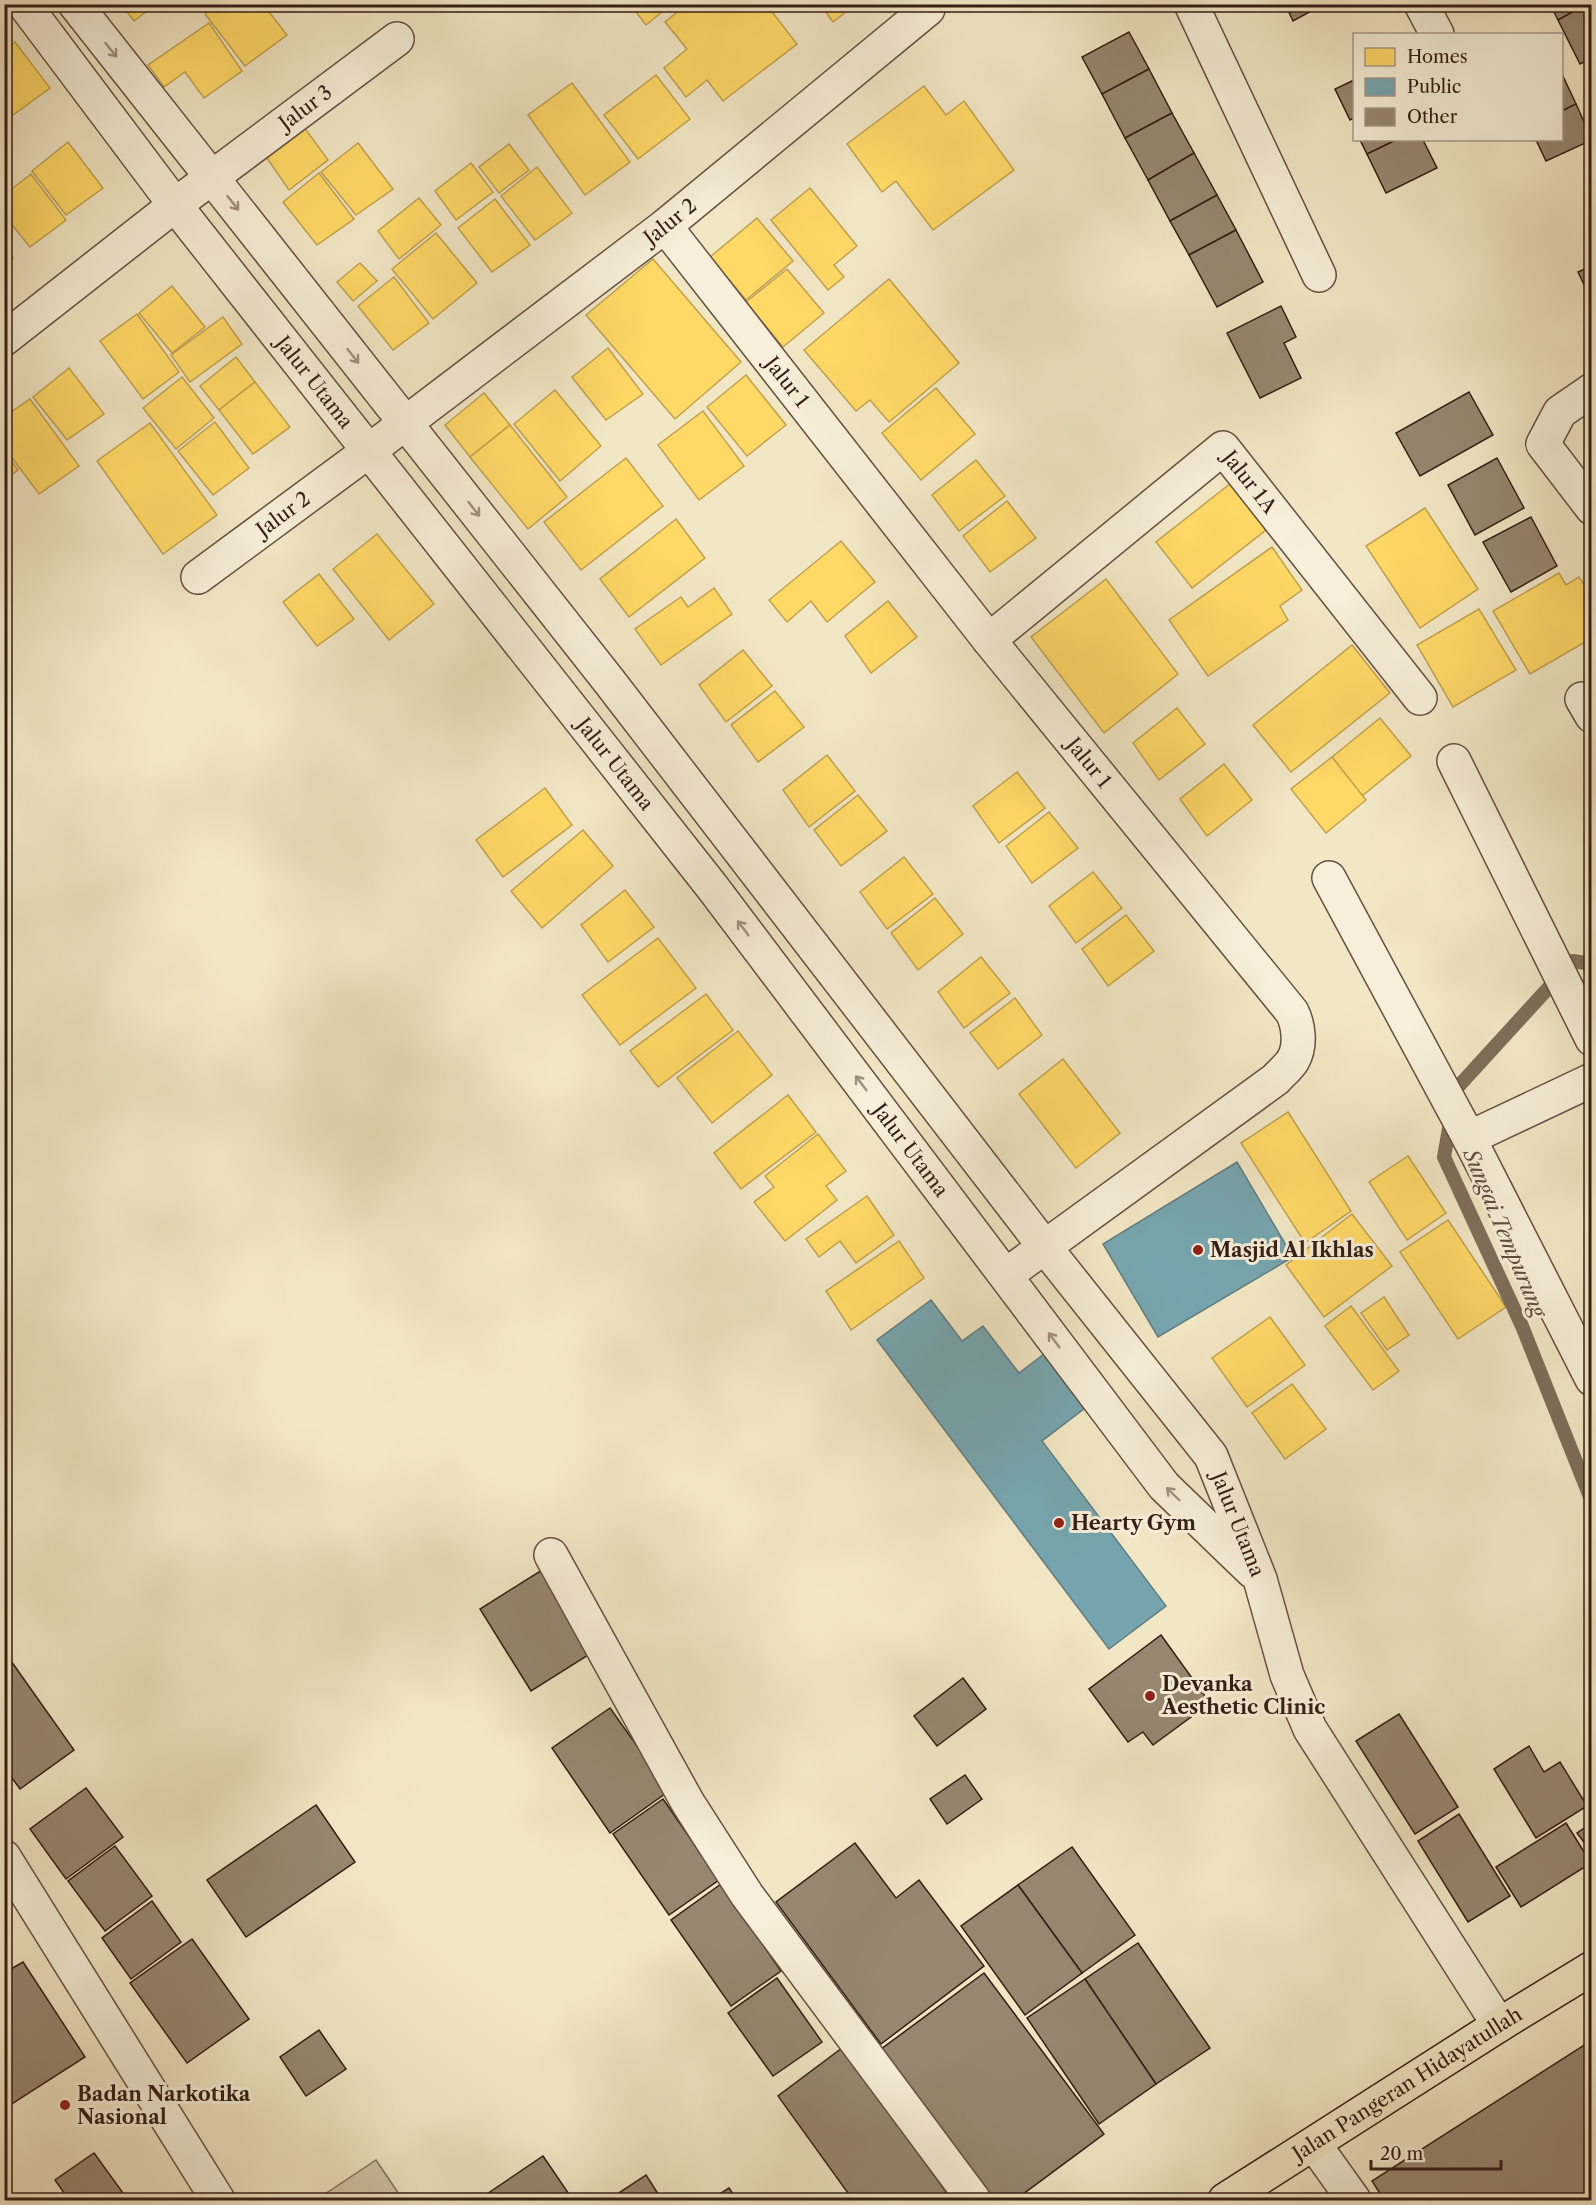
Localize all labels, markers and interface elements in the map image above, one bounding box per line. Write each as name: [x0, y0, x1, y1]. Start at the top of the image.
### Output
legend: [1353, 33, 1563, 141]
one-way arrow: [105, 42, 118, 58]
text: Homes: [1407, 46, 1468, 68]
text: Public: [1407, 76, 1461, 98]
street label: Jalur 3: [272, 80, 337, 137]
text: Other: [1407, 106, 1458, 128]
street label: Jalur 2: [637, 193, 701, 252]
one-way arrow: [226, 195, 239, 211]
street label: Jalur Utama: [269, 329, 359, 434]
one-way arrow: [347, 348, 360, 364]
street label: Jalur 1: [758, 350, 815, 412]
street label: Jalur 1A: [1216, 443, 1283, 519]
street label: Jalur 2: [249, 486, 315, 543]
one-way arrow: [467, 501, 480, 517]
street label: Jalur Utama: [570, 711, 659, 815]
street label: Jalur 1: [1060, 731, 1117, 793]
one-way arrow: [737, 920, 750, 936]
one-way arrow: [854, 1076, 867, 1092]
street label: Jalur Utama: [866, 1096, 954, 1202]
water label: Sungai Tempurung: [1458, 1143, 1553, 1323]
place label: Masjid Al Ikhlas: [1210, 1238, 1374, 1262]
marker: Masjid Al Ikhlas: [1191, 1243, 1205, 1257]
one-way arrow: [1048, 1332, 1060, 1348]
street label: Jalur Utama: [1205, 1465, 1270, 1580]
one-way arrow: [1165, 1487, 1180, 1501]
place label: Hearty Gym: [1071, 1511, 1196, 1535]
marker: Hearty Gym: [1052, 1516, 1066, 1530]
place label: Devanka Aesthetic Clinic: [1161, 1672, 1325, 1719]
marker: Devanka Aesthetic Clinic: [1143, 1689, 1157, 1703]
street label: Jalan Pangeran Hidayatullah: [1285, 2002, 1527, 2167]
place label: Badan Narkotika Nasional: [77, 2082, 251, 2129]
marker: Badan Narkotika Nasional: [58, 2098, 72, 2112]
scale bar: [1371, 2133, 1502, 2171]
text: 20 m: [1380, 2143, 1424, 2165]

